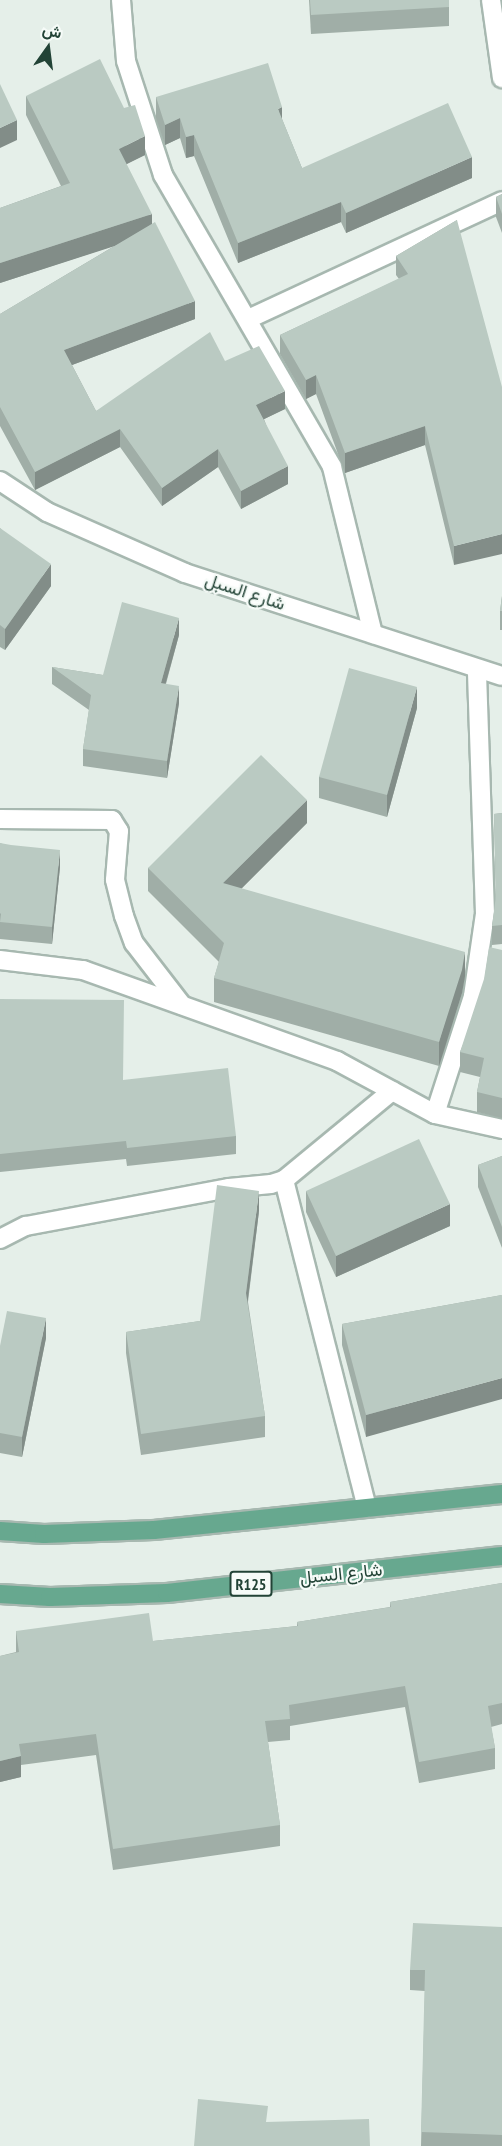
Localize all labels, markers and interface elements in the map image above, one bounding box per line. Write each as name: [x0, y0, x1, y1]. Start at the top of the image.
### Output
north arrow: [18, 18, 78, 78]
text: ش: [41, 19, 64, 43]
street label: شارع السبل: [202, 569, 288, 615]
street label: شارع السبل: [299, 1559, 383, 1589]
road number: R125: [228, 1571, 274, 1597]

